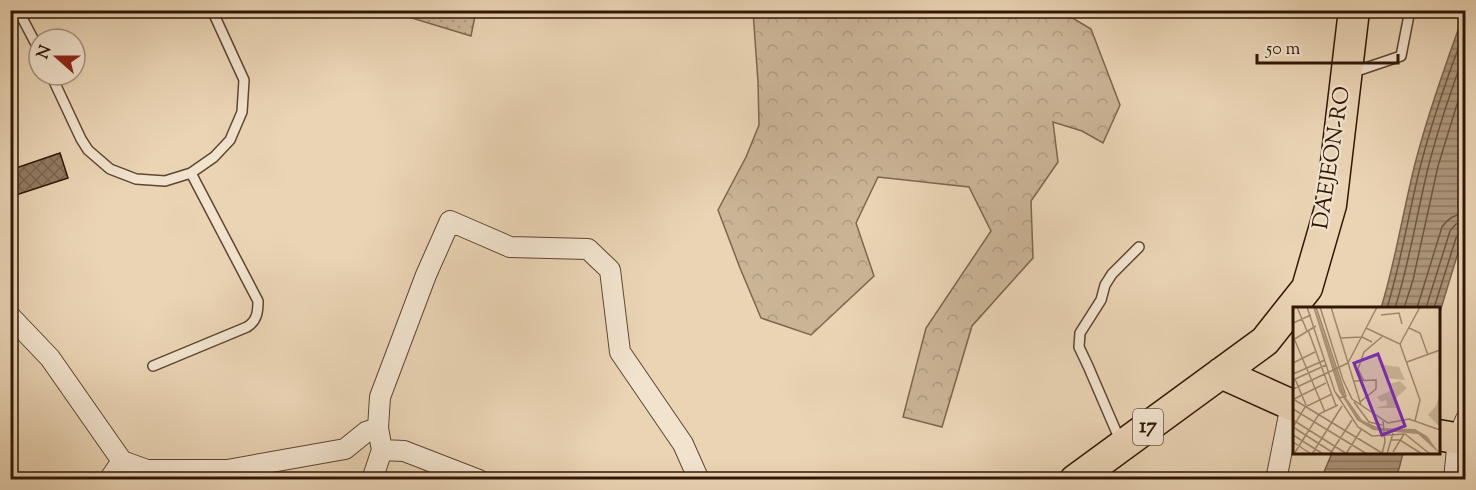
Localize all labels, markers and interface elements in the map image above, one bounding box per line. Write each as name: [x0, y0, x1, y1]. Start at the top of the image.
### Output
north arrow: [27, 27, 87, 87]
scale bar: [1257, 27, 1398, 65]
text: 50 m: [1265, 37, 1301, 63]
text: N: [32, 42, 58, 63]
street label: DAEJEON-RO: [1306, 84, 1360, 232]
inset map: [1293, 307, 1440, 454]
road number: 17: [1133, 409, 1163, 445]

